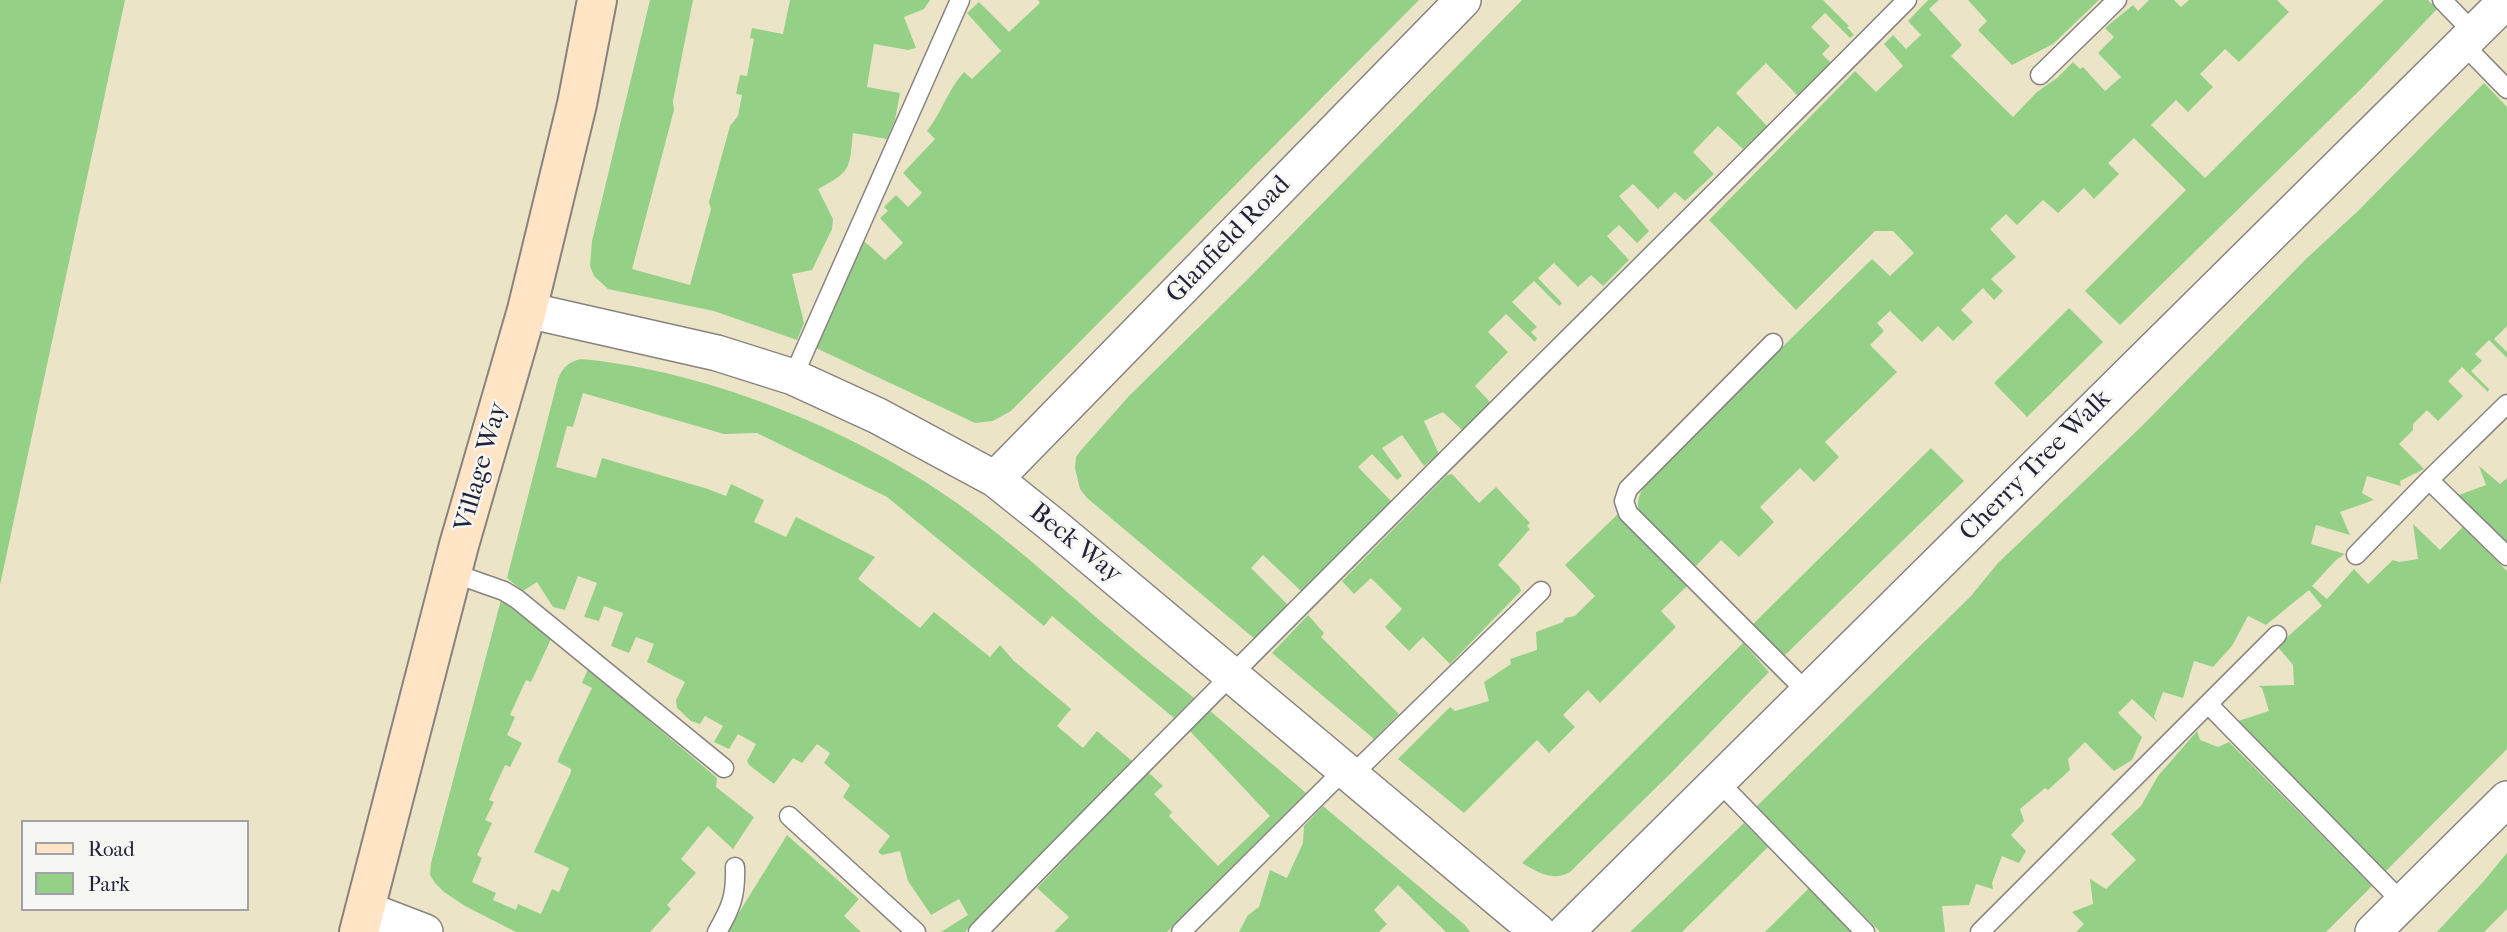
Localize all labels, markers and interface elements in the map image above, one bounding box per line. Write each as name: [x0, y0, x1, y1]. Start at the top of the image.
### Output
street label: Glanfield Road: [1161, 170, 1297, 310]
street label: Cherry Tree Walk: [1954, 384, 2118, 548]
street label: Village Way: [449, 399, 515, 535]
street label: Beck Way: [1023, 497, 1127, 591]
legend: [21, 820, 248, 911]
text: Road: [88, 837, 135, 861]
text: Park: [88, 872, 130, 896]

